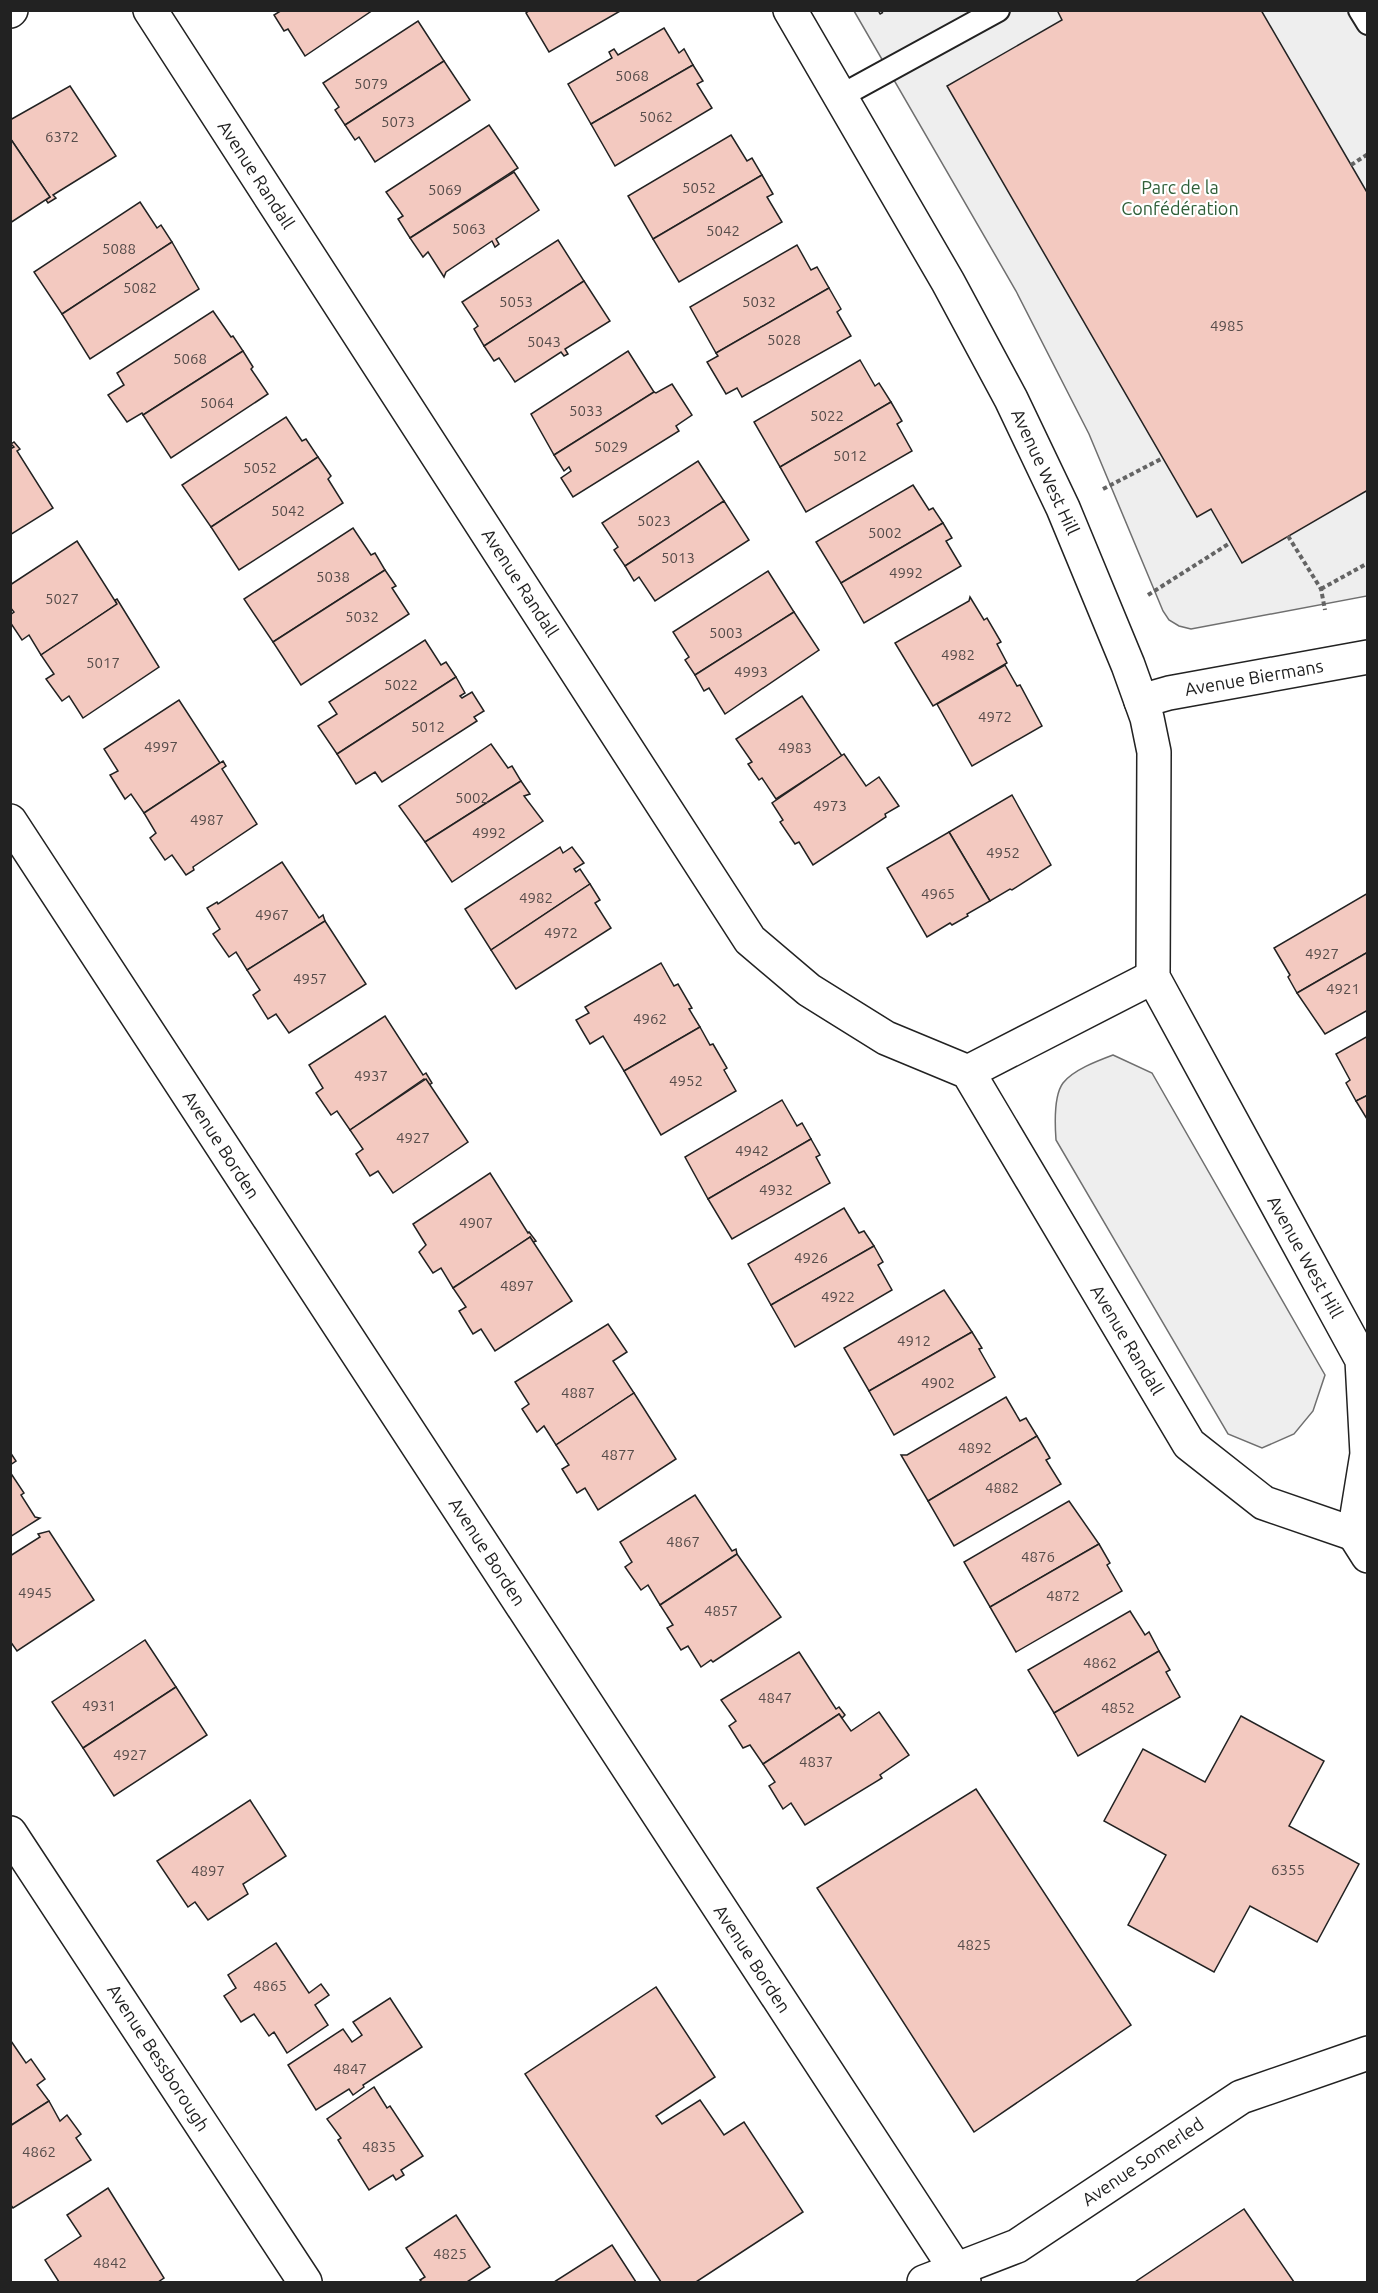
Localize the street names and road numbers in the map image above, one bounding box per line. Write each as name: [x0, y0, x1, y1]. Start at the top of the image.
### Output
street label: Avenue Randall: [214, 117, 299, 232]
street label: Avenue West Hill: [1008, 406, 1084, 538]
street label: Avenue Randall: [478, 525, 563, 640]
street label: Avenue Biermans: [1183, 655, 1325, 699]
street label: Avenue Borden: [180, 1087, 264, 1202]
street label: Avenue West Hill: [1264, 1192, 1348, 1321]
street label: Avenue Randall: [1087, 1281, 1169, 1398]
street label: Avenue Borden: [446, 1494, 530, 1609]
street label: Avenue Borden: [711, 1901, 795, 2016]
street label: Avenue Bessborough: [104, 1980, 214, 2135]
street label: Avenue Somerled: [1078, 2113, 1207, 2209]

